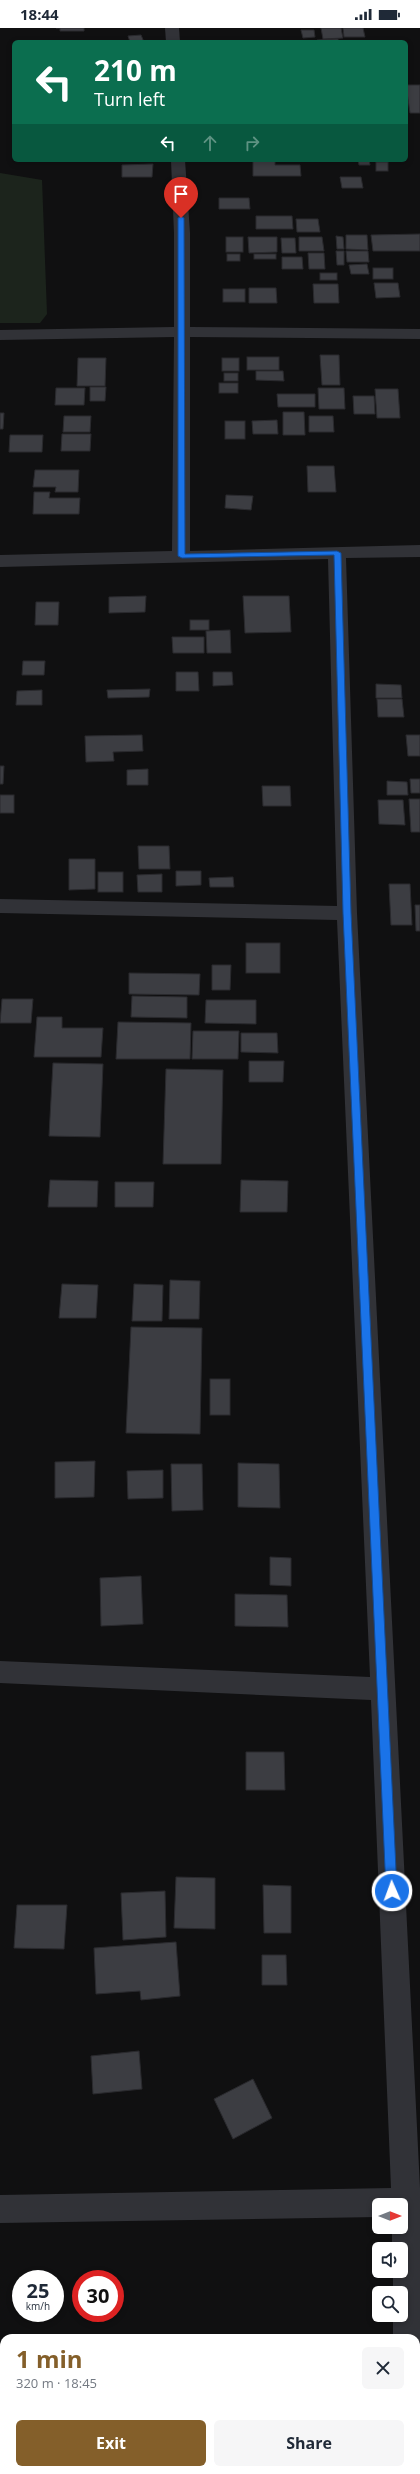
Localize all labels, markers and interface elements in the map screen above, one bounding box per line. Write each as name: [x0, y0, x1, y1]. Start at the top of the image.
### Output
text: 18:44: [20, 4, 59, 24]
text: 210 m: [94, 51, 177, 89]
icon: left: [28, 56, 80, 108]
text: Turn left: [94, 87, 165, 111]
icon: left: [157, 132, 179, 154]
icon: ahead: [199, 132, 221, 154]
icon: right: [241, 132, 263, 154]
pin: [164, 177, 198, 218]
icon: arrive: [170, 183, 192, 205]
position arrow: [371, 1870, 413, 1912]
north arrow: [372, 2198, 408, 2234]
map controls: [372, 2198, 408, 2322]
button: sound: [372, 2242, 408, 2278]
speed limit sign: 30: [72, 2270, 124, 2322]
text: 25: [27, 2277, 49, 2304]
button: search: [372, 2286, 408, 2322]
text: km/h: [26, 2299, 50, 2313]
text: 1 min: [16, 2342, 83, 2375]
button: close: [362, 2347, 404, 2389]
text: 320 m · 18:45: [16, 2374, 97, 2392]
button: Exit: [16, 2420, 206, 2466]
button: Share: [214, 2420, 404, 2466]

